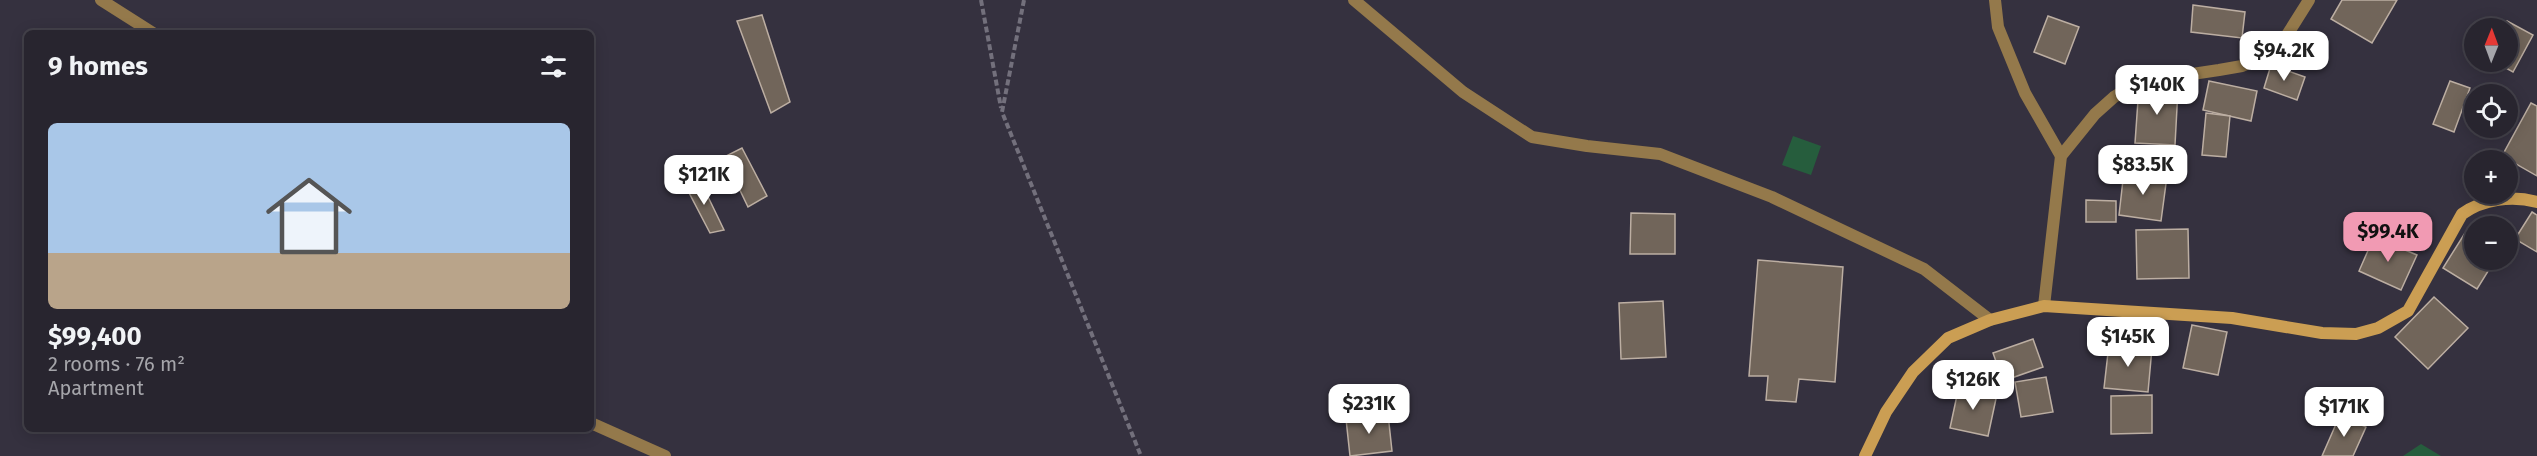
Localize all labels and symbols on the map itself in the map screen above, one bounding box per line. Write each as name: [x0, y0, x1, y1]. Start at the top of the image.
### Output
north arrow: [2464, 18, 2518, 72]
pin: $94.2K: [2235, 31, 2333, 82]
pin: $140K: [2115, 65, 2199, 116]
pin: $83.5K: [2094, 145, 2192, 196]
pin: $121K: [662, 155, 746, 206]
pin: $99.4K: [2339, 212, 2437, 263]
pin: $145K: [2086, 317, 2170, 368]
pin: $126K: [1931, 360, 2015, 411]
pin: $231K: [1327, 384, 1411, 435]
pin: $171K: [2302, 387, 2386, 438]

